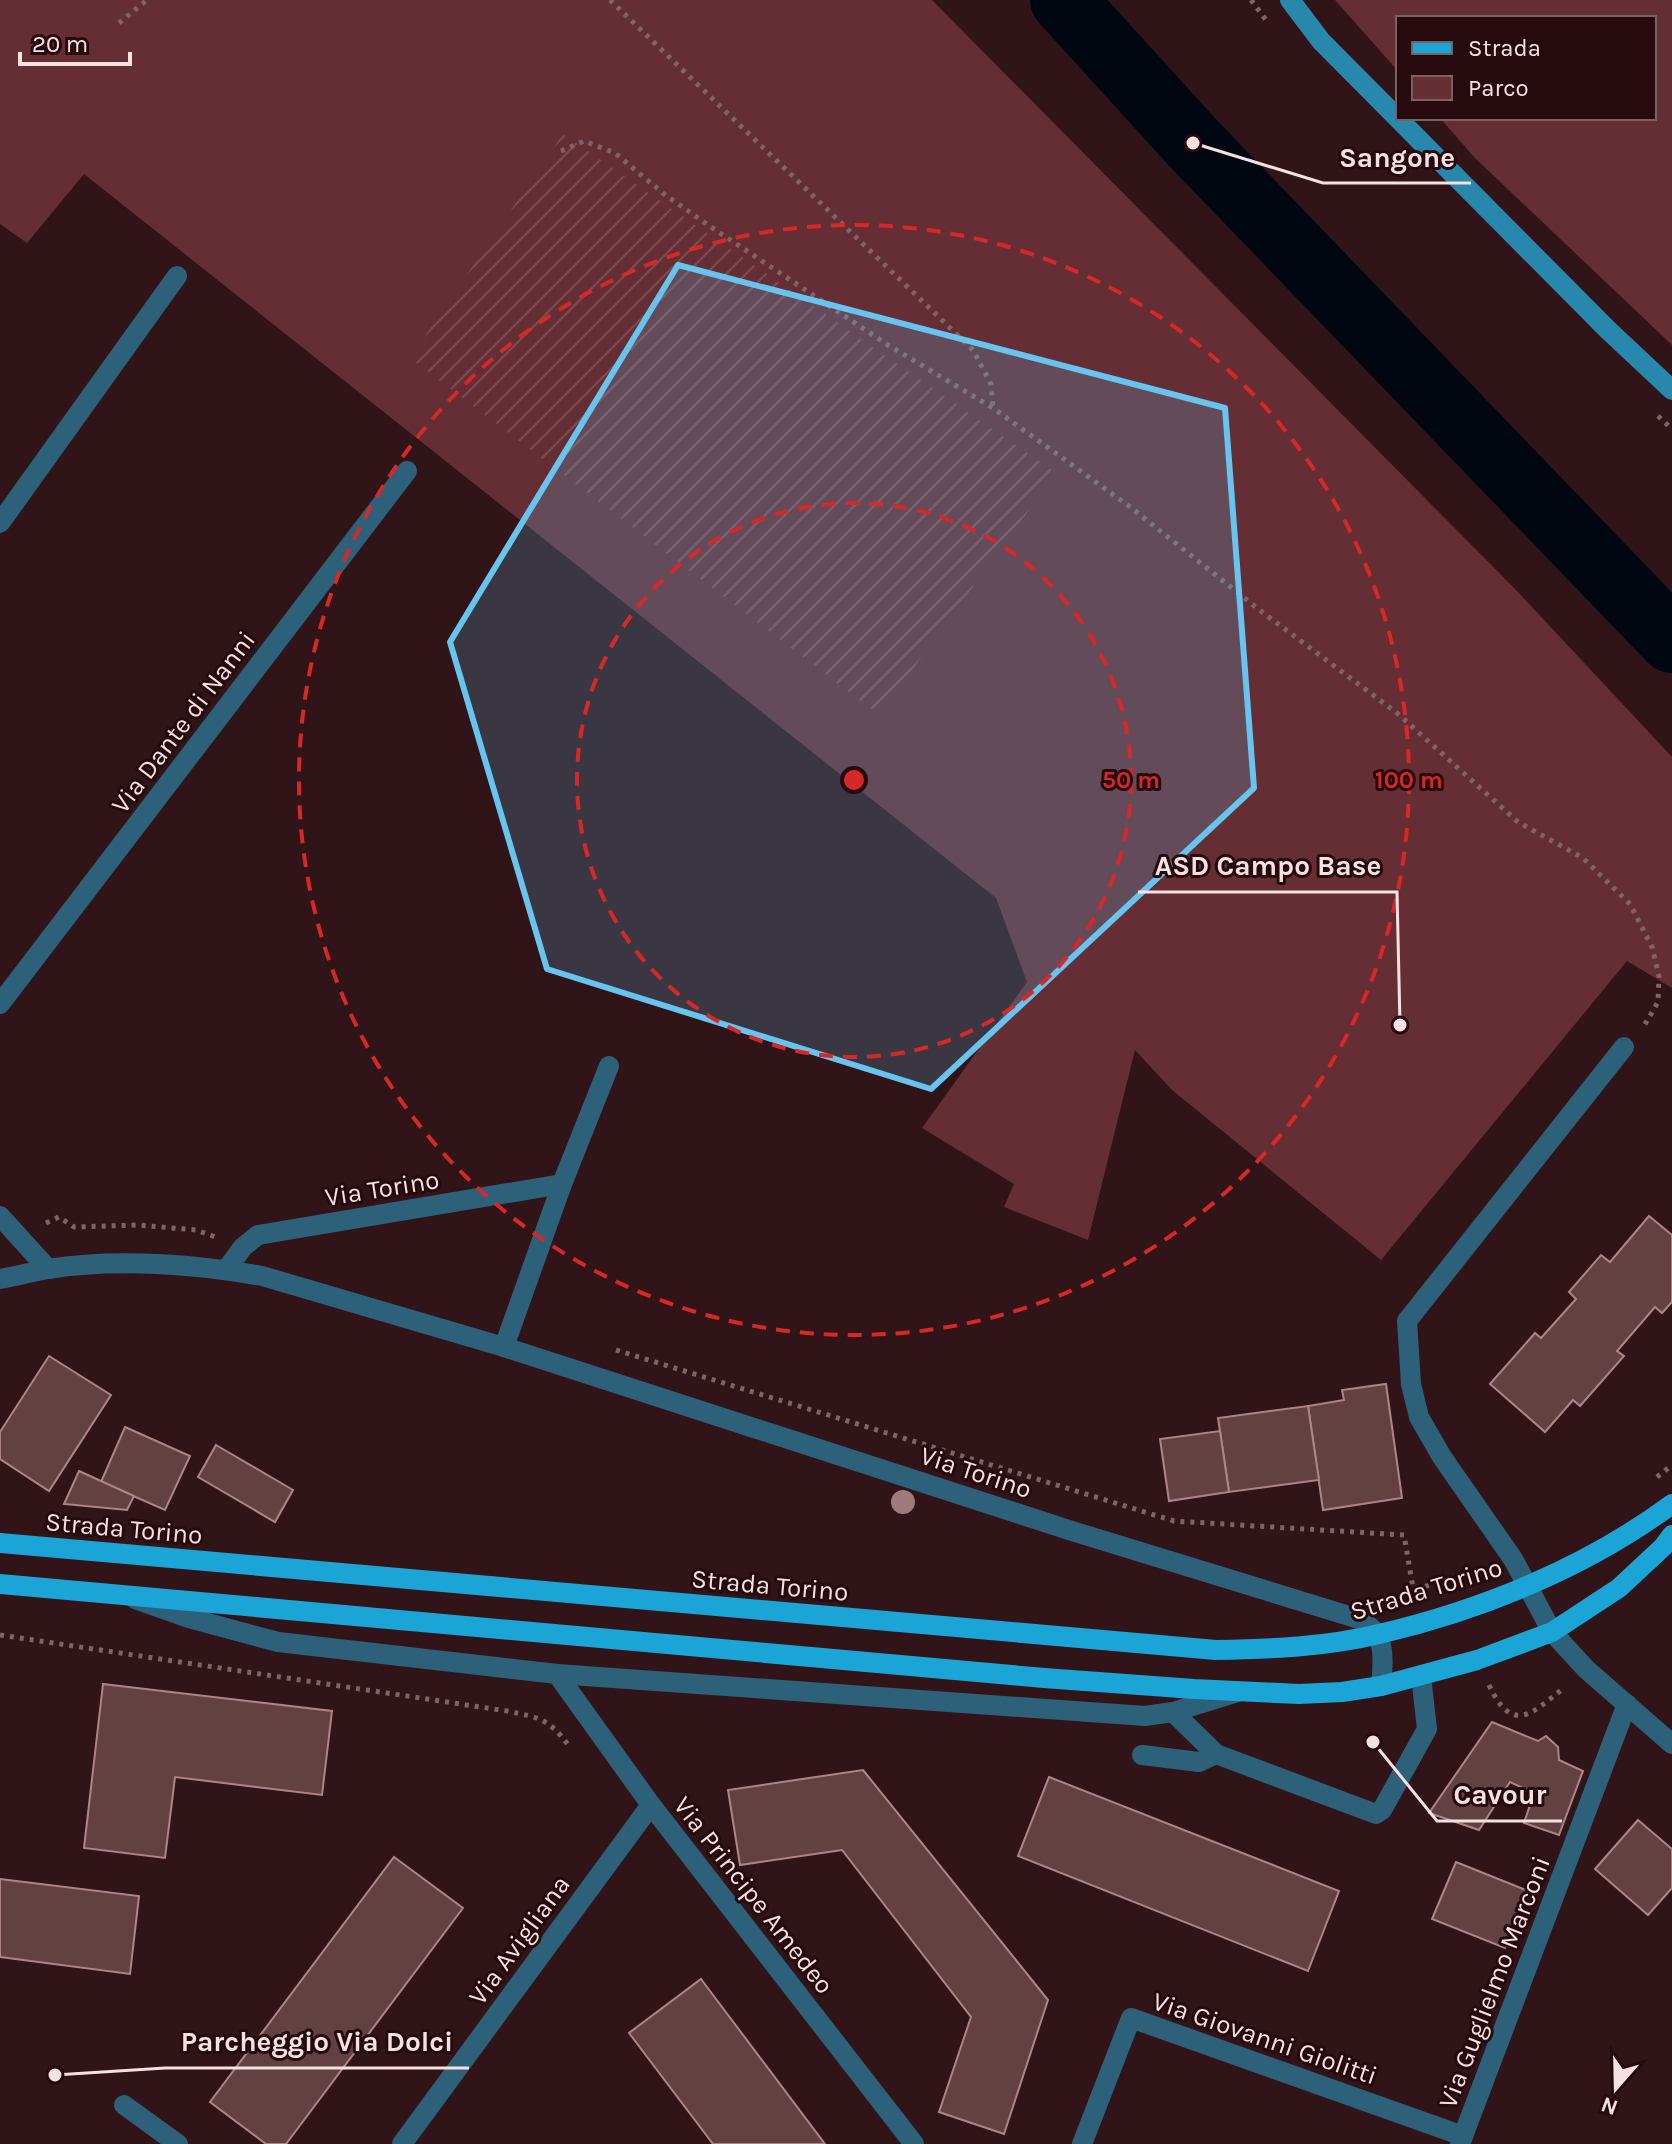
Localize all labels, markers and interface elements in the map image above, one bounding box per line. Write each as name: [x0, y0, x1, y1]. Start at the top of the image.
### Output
scale bar: [20, 16, 130, 66]
legend: [1396, 16, 1656, 120]
text: 20 m: [32, 30, 88, 58]
text: Strada: [1468, 34, 1541, 62]
text: Parco: [1468, 74, 1529, 102]
callout: Sangone: [1323, 131, 1471, 183]
text: Sangone: [1339, 141, 1455, 174]
street label: Via Dante di Nanni: [105, 625, 262, 819]
centre of rings: [840, 766, 868, 794]
text: 50 m: [1102, 766, 1160, 794]
text: 100 m: [1375, 766, 1443, 794]
callout: ASD Campo Base: [1138, 840, 1397, 892]
text: ASD Campo Base: [1155, 849, 1381, 882]
street label: Via Torino: [323, 1164, 441, 1213]
street label: Via Torino: [916, 1440, 1035, 1505]
street label: Strada Torino: [44, 1506, 204, 1551]
street label: Strada Torino: [1346, 1552, 1506, 1627]
street label: Strada Torino: [690, 1563, 850, 1608]
callout: Cavour: [1437, 1769, 1562, 1821]
text: Cavour: [1453, 1778, 1547, 1811]
street label: Via Principe Amedeo: [667, 1791, 840, 2000]
street label: Via Guglielmo Marconi: [1432, 1852, 1557, 2112]
street label: Via Avigliana: [462, 1870, 577, 2011]
street label: Via Giovanni Giolitti: [1149, 1986, 1381, 2091]
callout: Parcheggio Via Dolci: [165, 2016, 469, 2068]
text: Parcheggio Via Dolci: [181, 2025, 453, 2058]
north arrow: [1576, 2048, 1656, 2128]
text: N: [1598, 2091, 1621, 2121]

